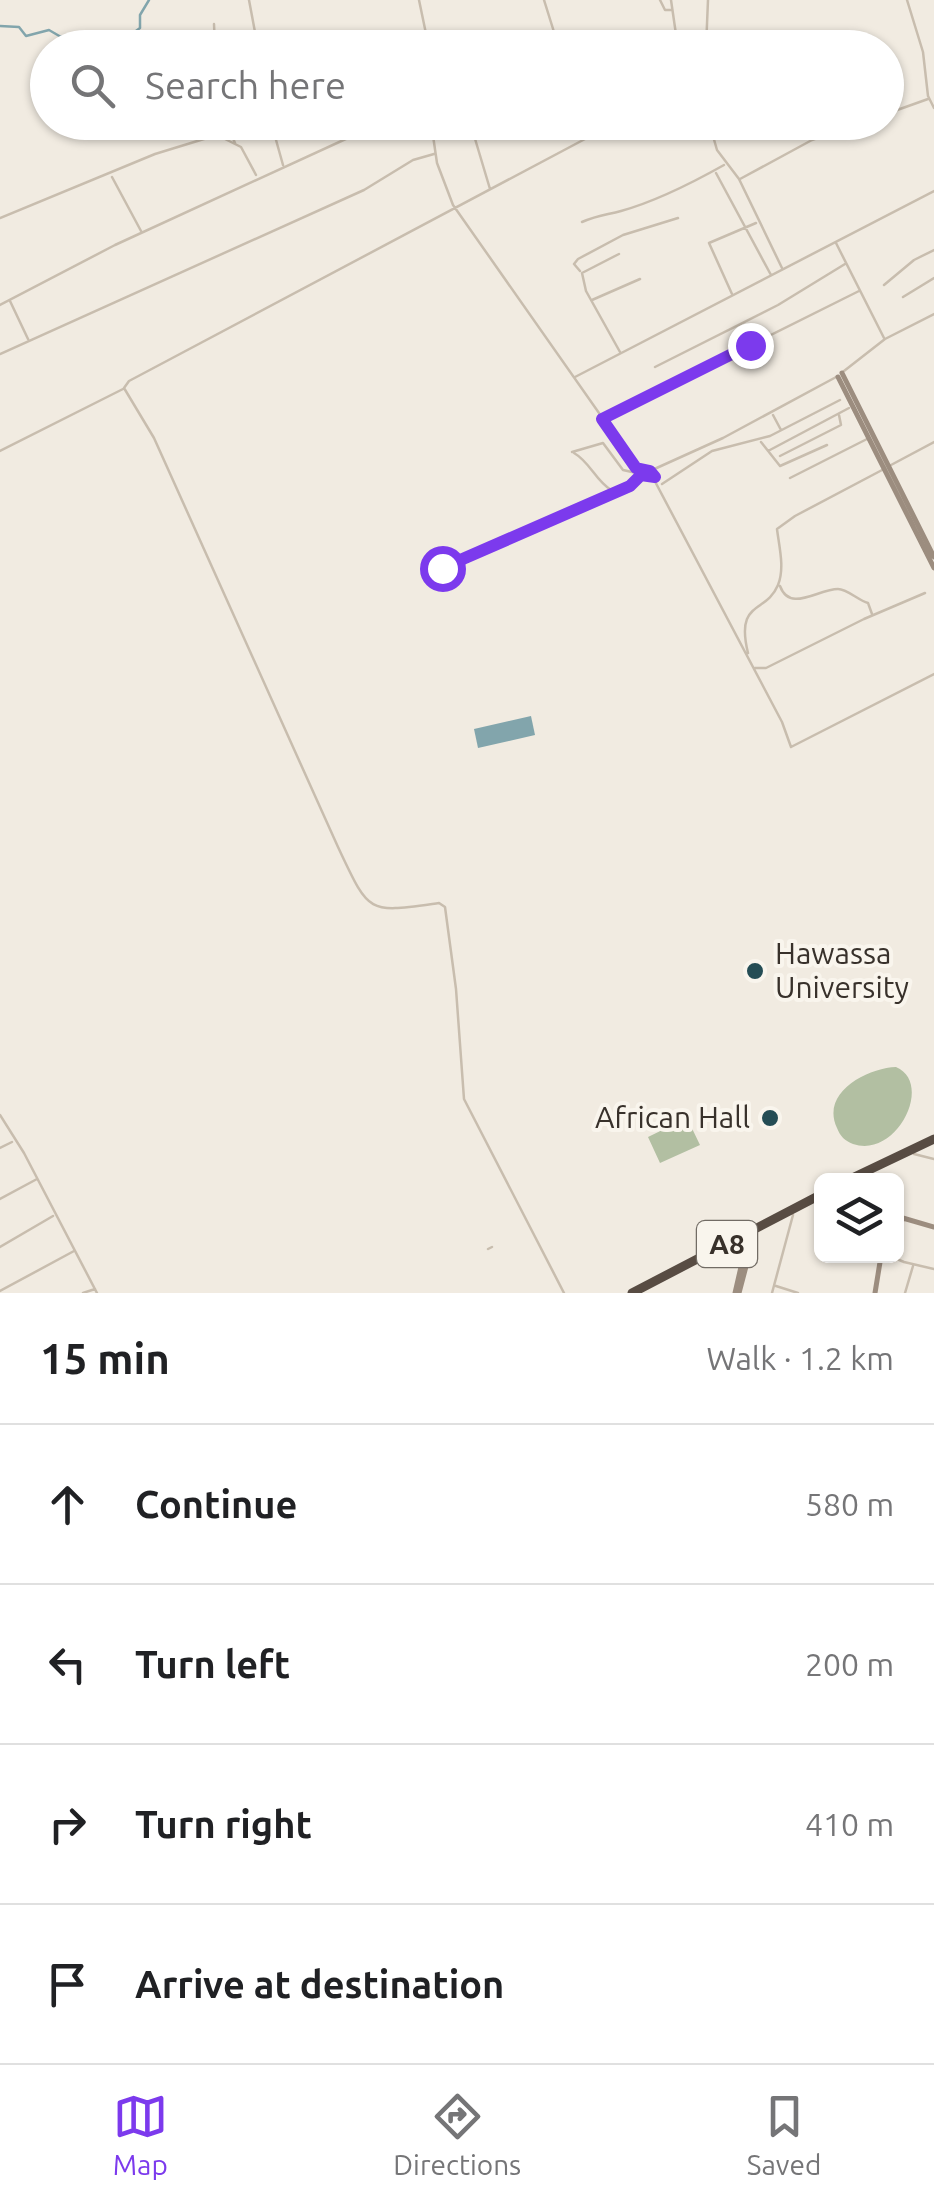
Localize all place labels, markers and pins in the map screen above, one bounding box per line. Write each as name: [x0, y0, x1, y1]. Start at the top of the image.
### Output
place label: Hawassa University: [775, 936, 909, 1004]
marker: Hawassa University: [744, 960, 766, 982]
place label: African Hall: [595, 1100, 750, 1134]
marker: African Hall: [759, 1107, 781, 1129]

